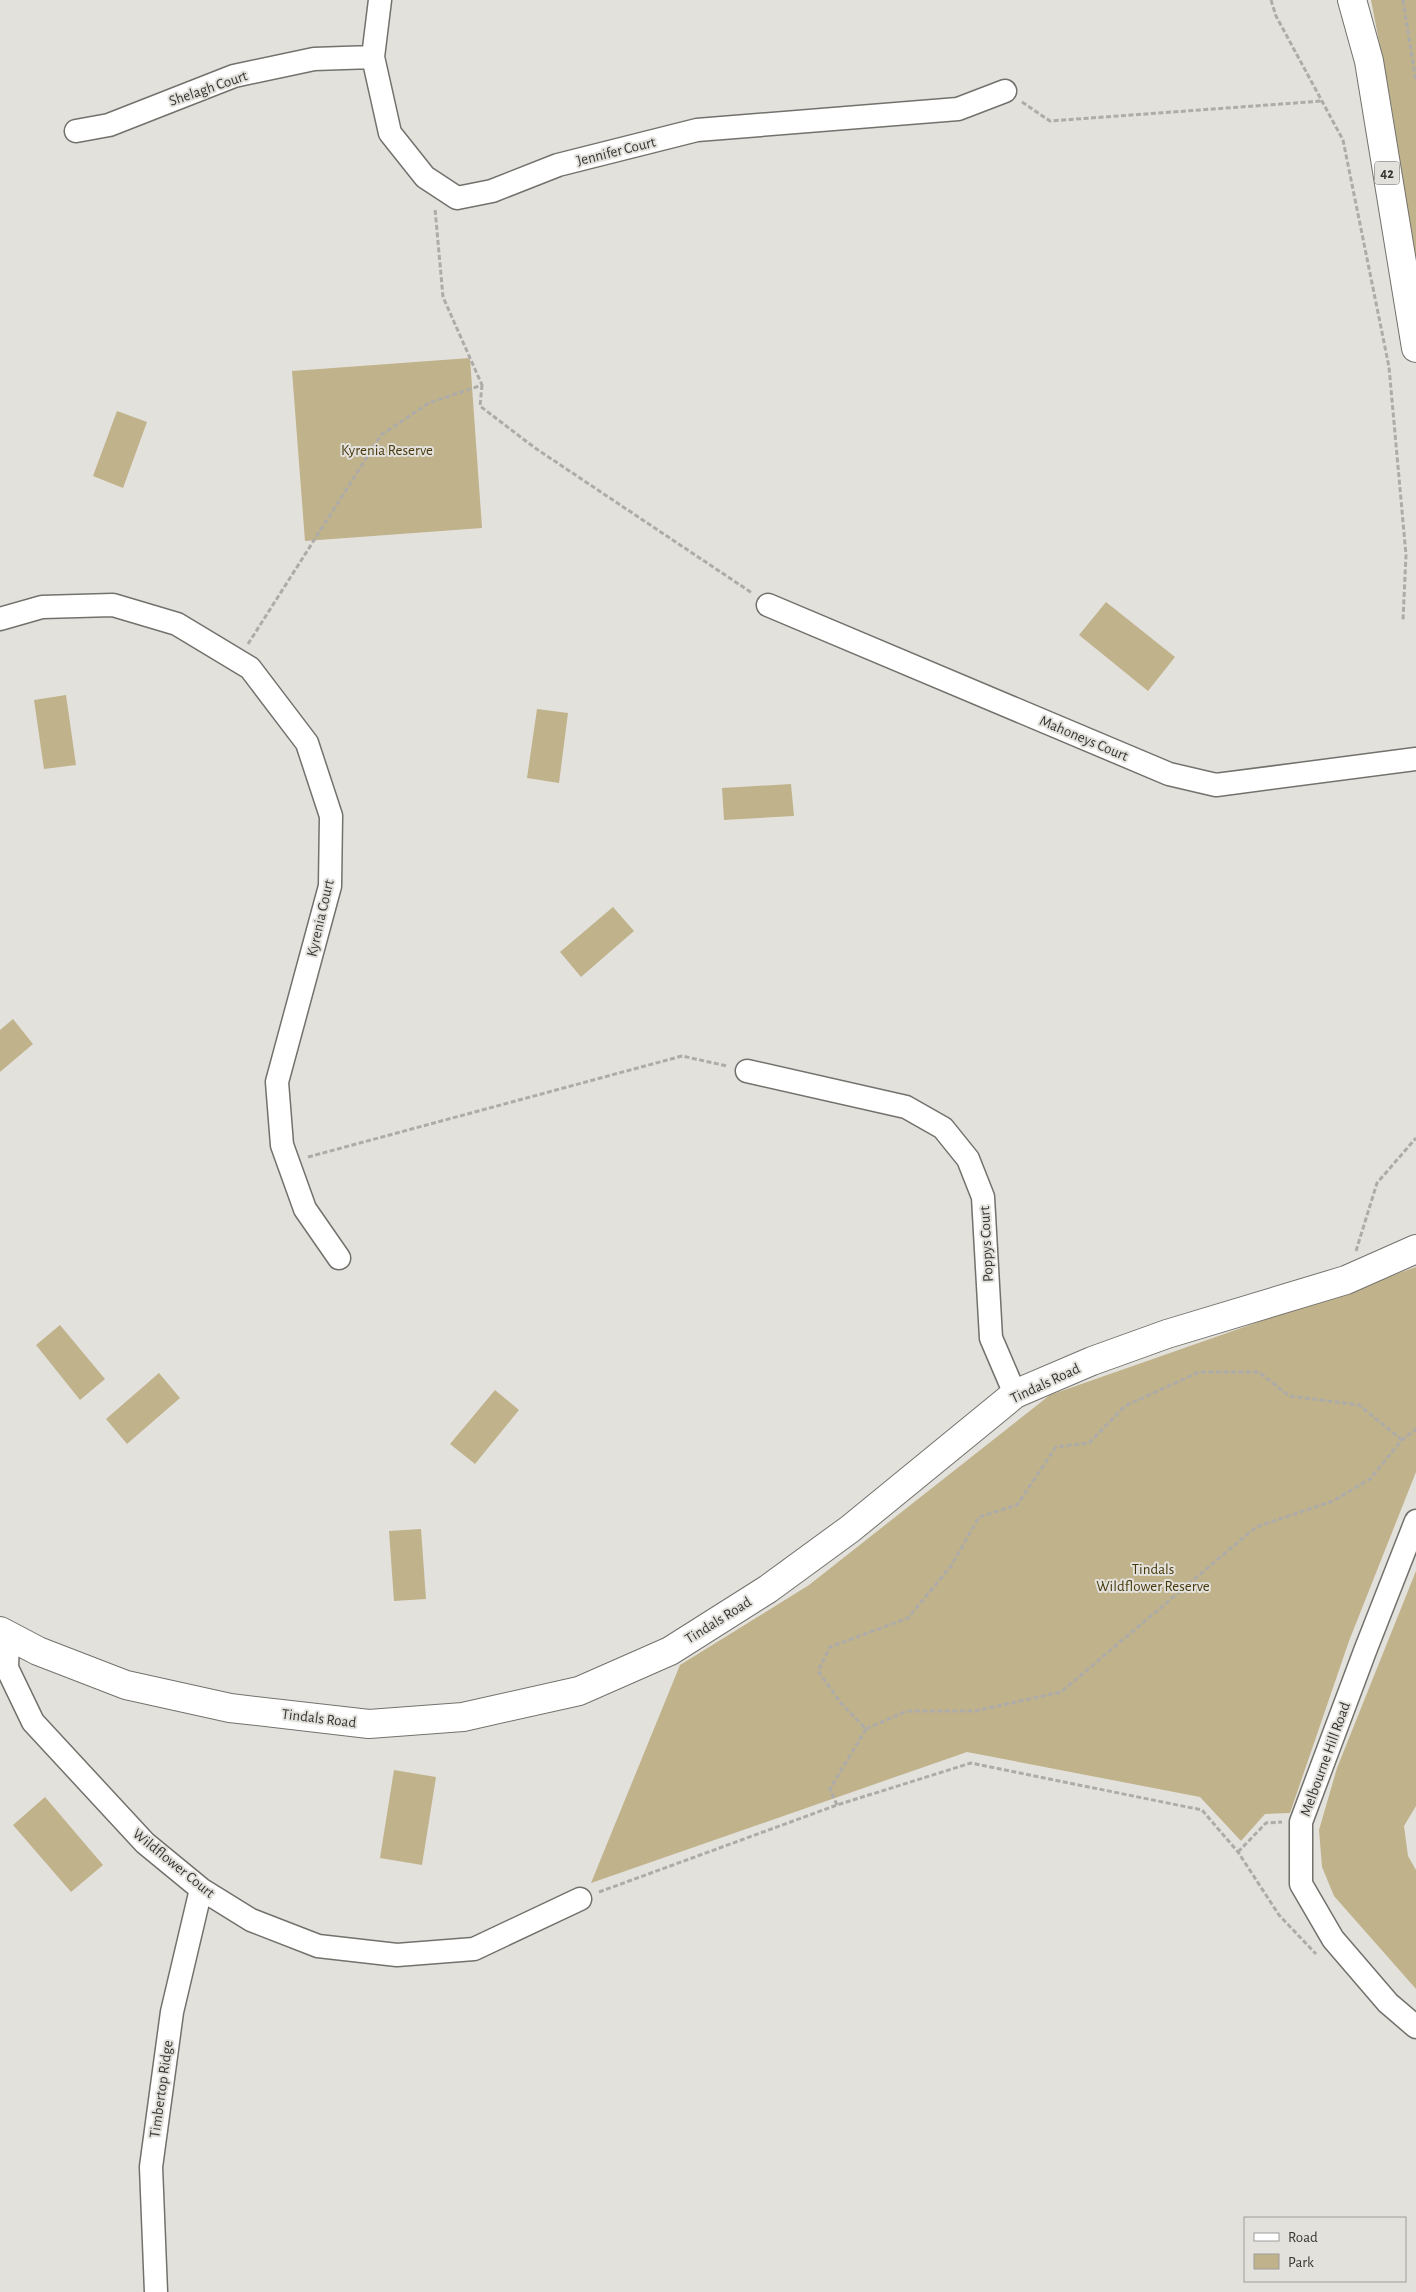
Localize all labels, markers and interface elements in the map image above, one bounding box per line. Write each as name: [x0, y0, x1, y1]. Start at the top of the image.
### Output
street label: Shelagh Court: [167, 68, 250, 109]
street label: Jennifer Court: [575, 134, 657, 169]
road number: 42: [1374, 162, 1400, 184]
park label: Kyrenia Reserve: [341, 443, 433, 458]
street label: Mahoneys Court: [1037, 713, 1131, 764]
street label: Kyrenia Court: [304, 878, 337, 958]
street label: Poppys Court: [977, 1205, 996, 1282]
street label: Tindals Road: [1008, 1361, 1083, 1406]
park label: Tindals Wildflower Reserve: [1096, 1562, 1210, 1594]
street label: Tindals Road: [682, 1594, 754, 1647]
street label: Melbourne Hill Road: [1298, 1700, 1353, 1818]
street label: Tindals Road: [281, 1706, 357, 1731]
street label: Wildflower Court: [130, 1826, 218, 1901]
street label: Timbertop Ridge: [147, 2039, 176, 2139]
legend: [1244, 2217, 1406, 2282]
text: Road: [1288, 2230, 1318, 2245]
text: Park: [1288, 2255, 1314, 2270]

